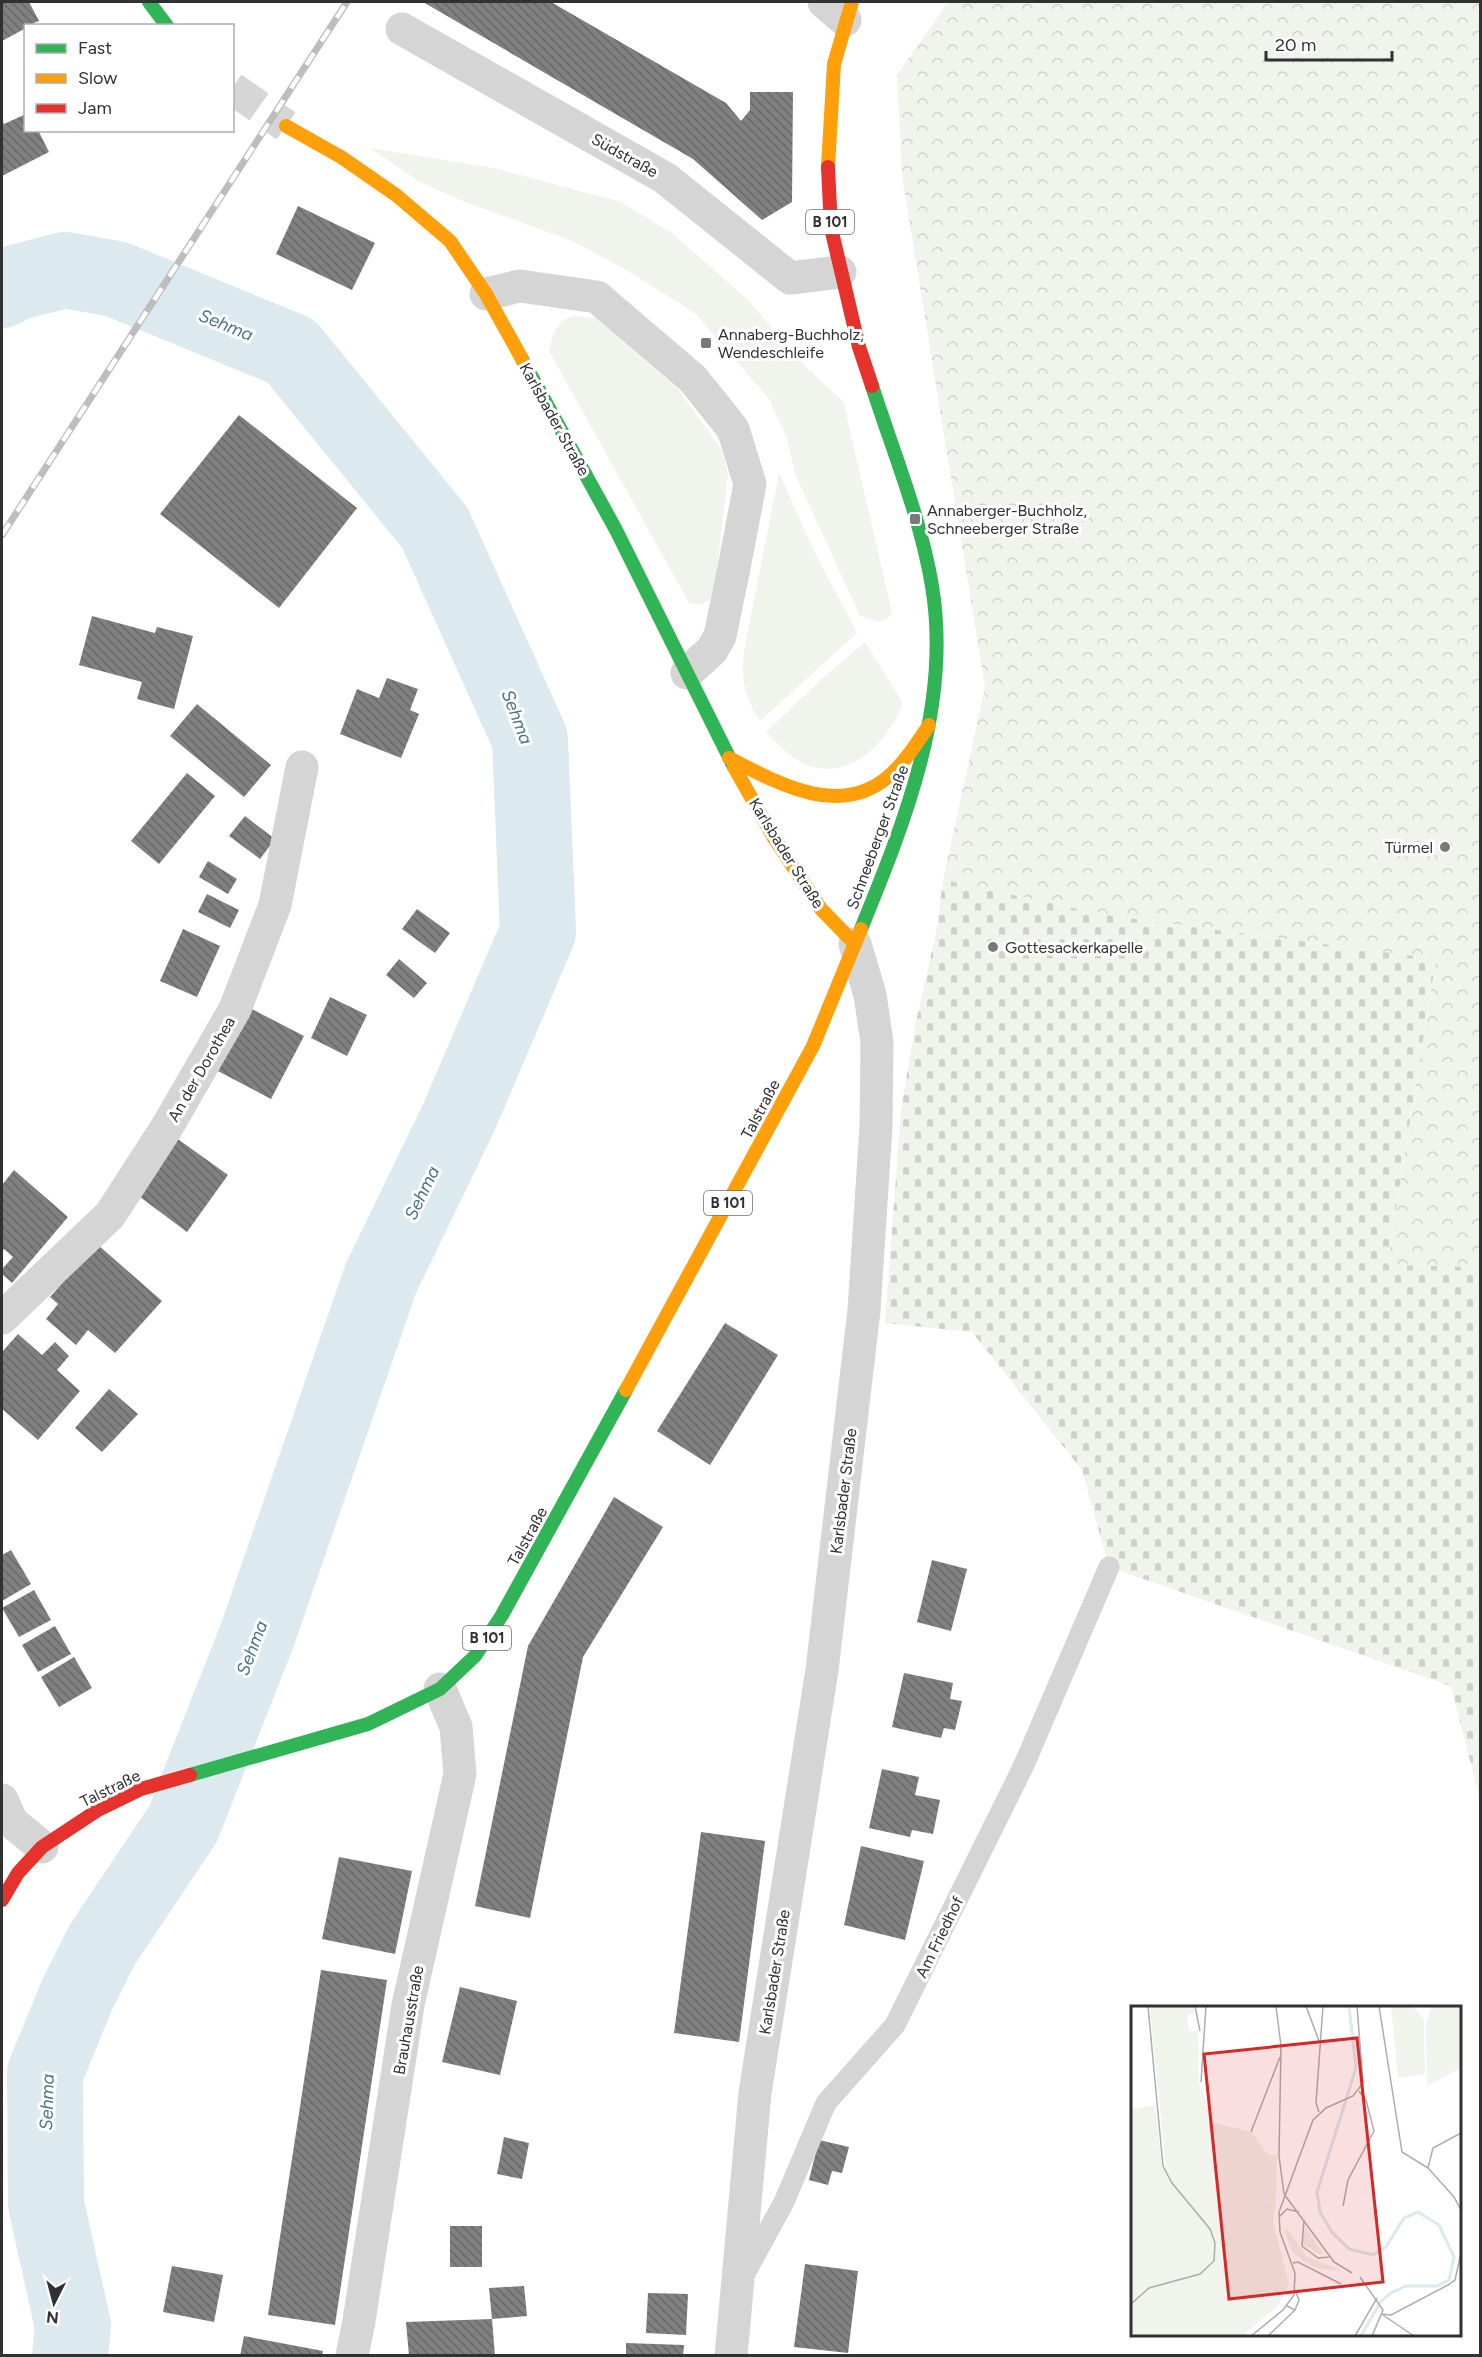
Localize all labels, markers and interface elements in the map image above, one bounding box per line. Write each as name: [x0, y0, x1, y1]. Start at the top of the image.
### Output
legend: [24, 24, 234, 132]
scale bar: [1266, 24, 1392, 62]
text: 20 m: [1275, 34, 1316, 56]
text: Fast: [78, 37, 112, 59]
text: Slow: [78, 67, 117, 89]
text: Jam: [78, 97, 112, 119]
street label: Südstraße: [588, 129, 661, 182]
road number: B 101: [806, 210, 854, 234]
water label: Sehma: [196, 304, 257, 346]
place label: Annaberg-Buchholz, Wendeschleife: [718, 325, 864, 362]
marker: Annaberg-Buchholz, Wendeschleife: [699, 336, 713, 350]
street label: Karlsbader Straße: [516, 359, 594, 479]
place label: Annaberger-Buchholz, Schneeberger Straße: [927, 501, 1087, 538]
marker: Annaberger-Buchholz, Schneeberger Straße: [908, 512, 922, 526]
water label: Sehma: [497, 687, 538, 748]
street label: Schneeberger Straße: [843, 762, 912, 912]
street label: Karlsbader Straße: [745, 795, 828, 912]
place label: Türmel: [1385, 838, 1433, 857]
marker: Türmel: [1438, 840, 1452, 854]
place label: Gottesackerkapelle: [1005, 938, 1143, 957]
marker: Gottesackerkapelle: [986, 940, 1000, 954]
street label: An der Dorothea: [164, 1013, 239, 1125]
street label: Talstraße: [737, 1076, 784, 1142]
water label: Sehma: [400, 1162, 445, 1223]
road number: B 101: [704, 1191, 752, 1215]
street label: Karlsbader Straße: [826, 1427, 861, 1555]
street label: Talstraße: [504, 1503, 551, 1569]
water label: Sehma: [232, 1617, 273, 1678]
road number: B 101: [463, 1626, 511, 1650]
street label: Talstraße: [77, 1766, 144, 1811]
street label: Am Friedhof: [912, 1893, 967, 1981]
street label: Karlsbader Straße: [755, 1908, 794, 2036]
street label: Brauhausstraße: [390, 1964, 427, 2076]
inset map: [1131, 2006, 1461, 2336]
water label: Sehma: [35, 2073, 59, 2131]
north arrow: [24, 2273, 84, 2333]
text: N: [45, 2307, 60, 2328]

